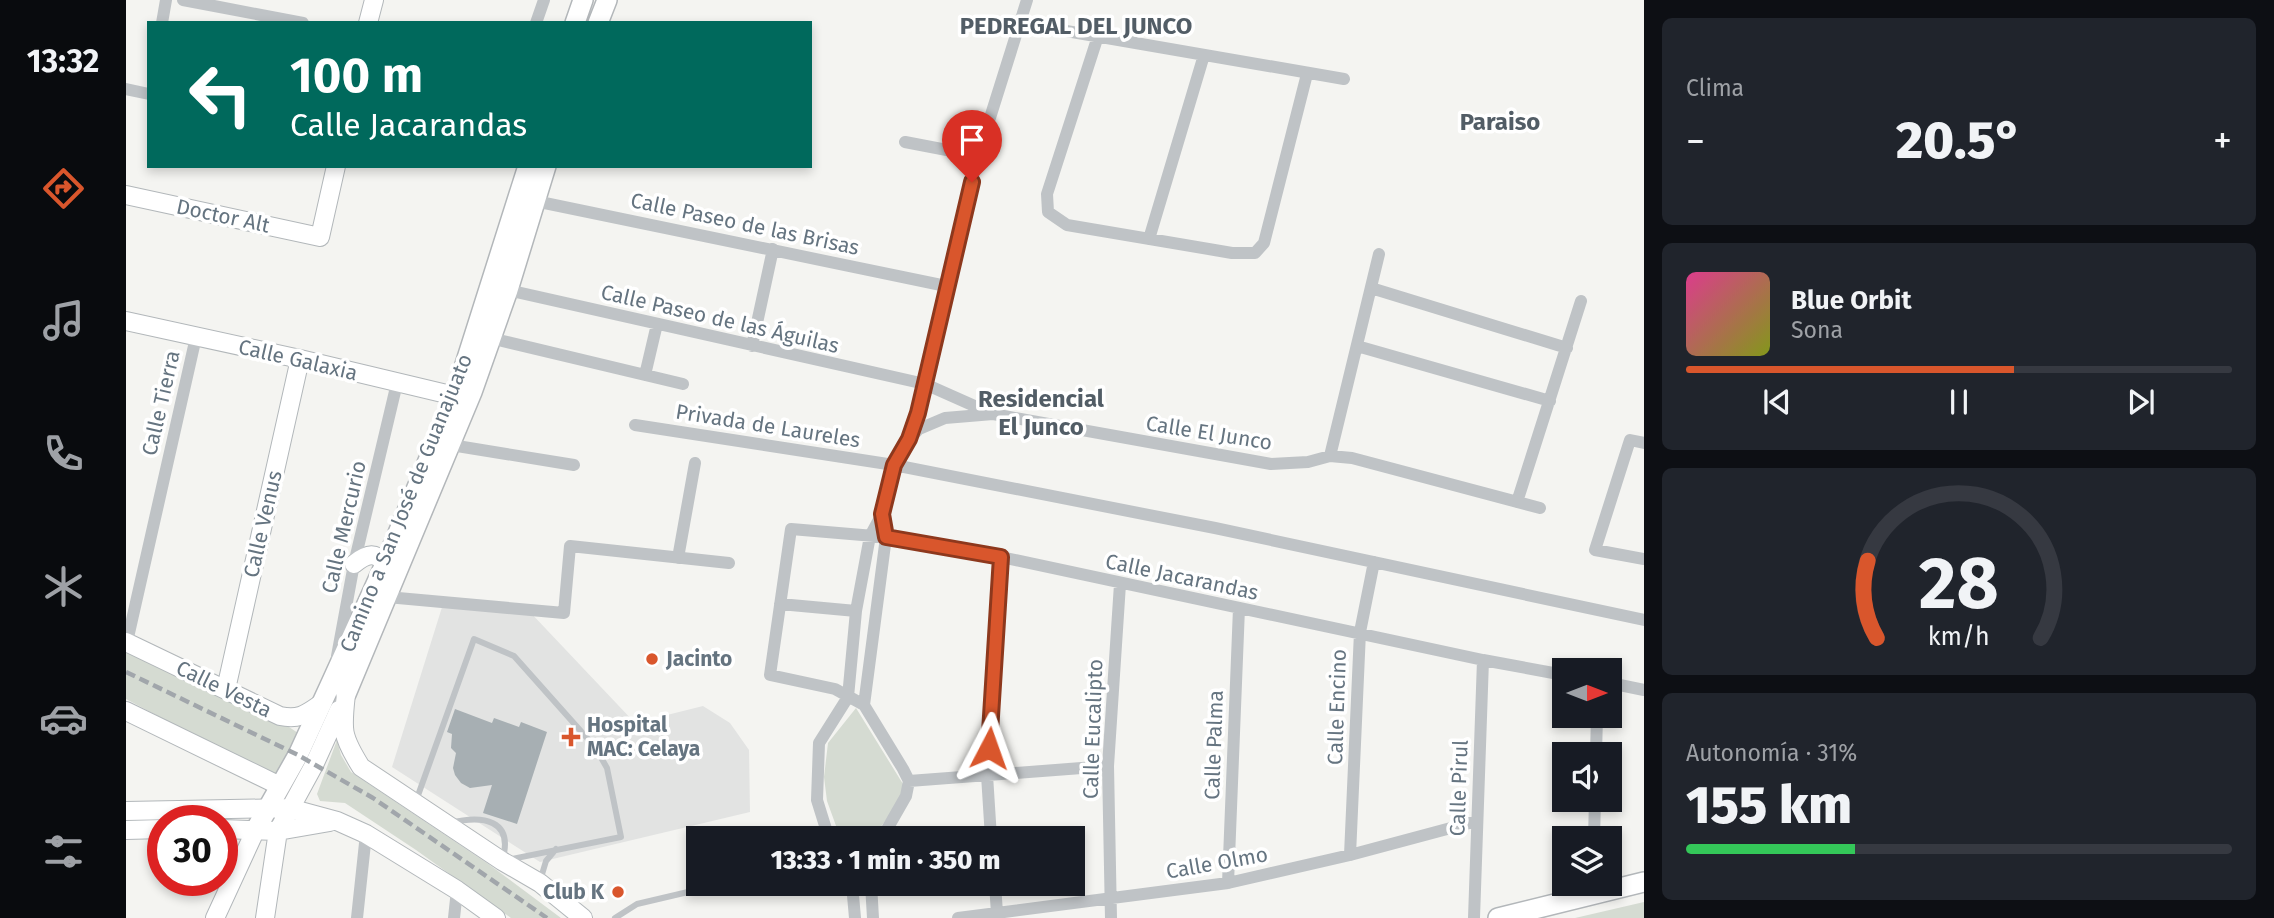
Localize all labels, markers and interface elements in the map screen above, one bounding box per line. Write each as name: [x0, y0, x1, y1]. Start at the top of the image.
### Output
district label: PEDREGAL DEL JUNCO: [960, 12, 1192, 40]
text: 13:32: [27, 42, 99, 80]
text: 100 m: [290, 46, 423, 105]
icon: left: [175, 49, 266, 140]
text: Clima: [1686, 74, 1744, 102]
text: Calle Jacarandas: [290, 106, 527, 144]
district label: Paraiso: [1460, 108, 1540, 136]
text: 20.5°: [1896, 109, 2022, 172]
pin: [942, 110, 1002, 182]
text: −: [1686, 118, 1705, 164]
text: +: [2213, 118, 2232, 164]
icon: arrive: [953, 121, 991, 159]
icon: directions: [39, 164, 88, 213]
street label: Calle Paseo de las Brisas: [628, 187, 862, 261]
street label: Doctor Alt: [174, 193, 272, 239]
street label: Calle Paseo de las Águilas: [598, 279, 842, 359]
text: Blue Orbit: [1791, 285, 1911, 316]
icon: music: [39, 296, 88, 345]
text: Sona: [1791, 316, 1843, 344]
street label: Calle Galaxia: [236, 334, 360, 386]
street label: Calle Tierra: [136, 348, 186, 458]
street label: Camino a San José de Guanajuato: [334, 350, 478, 656]
icon: previous: [1758, 383, 1796, 421]
icon: pause: [1940, 383, 1978, 421]
icon: next: [2122, 383, 2160, 421]
district label: Residencial El Junco: [978, 385, 1105, 441]
street label: Privada de Laureles: [674, 399, 862, 453]
street label: Calle El Junco: [1144, 410, 1274, 456]
icon: phone: [39, 429, 88, 478]
street label: Calle Mercurio: [316, 458, 372, 596]
street label: Calle Venus: [238, 468, 288, 580]
text: 28: [1919, 540, 1999, 627]
street label: Calle Jacarandas: [1103, 548, 1261, 606]
icon: climate: [39, 562, 88, 611]
text: km/h: [1928, 621, 1990, 651]
place label: Jacinto: [665, 646, 732, 672]
street label: Calle Encino: [1322, 649, 1352, 765]
marker: Jacinto: [644, 651, 660, 667]
street label: Calle Vesta: [172, 655, 276, 723]
street label: Calle Eucalipto: [1078, 658, 1108, 800]
north arrow: [1552, 658, 1622, 728]
map controls: [1552, 658, 1622, 896]
street label: Calle Palma: [1199, 690, 1229, 800]
icon: car: [39, 694, 88, 743]
position arrow: [952, 711, 1026, 785]
place label: Hospital MAC: Celaya: [587, 712, 700, 762]
marker: Hospital MAC: Celaya: [561, 727, 581, 747]
street label: Calle Pirul: [1444, 739, 1474, 837]
text: Autonomía · 31%: [1686, 739, 1857, 767]
button: sound: [1552, 742, 1622, 812]
text: 155 km: [1686, 774, 1852, 837]
speed limit sign: 30: [147, 805, 238, 896]
button: layers: [1552, 826, 1622, 896]
icon: filters: [39, 827, 88, 876]
street label: Calle Olmo: [1164, 841, 1270, 885]
text: 13:33 · 1 min · 350 m: [771, 845, 1000, 876]
place label: Club K: [543, 879, 605, 905]
marker: Club K: [610, 884, 626, 900]

